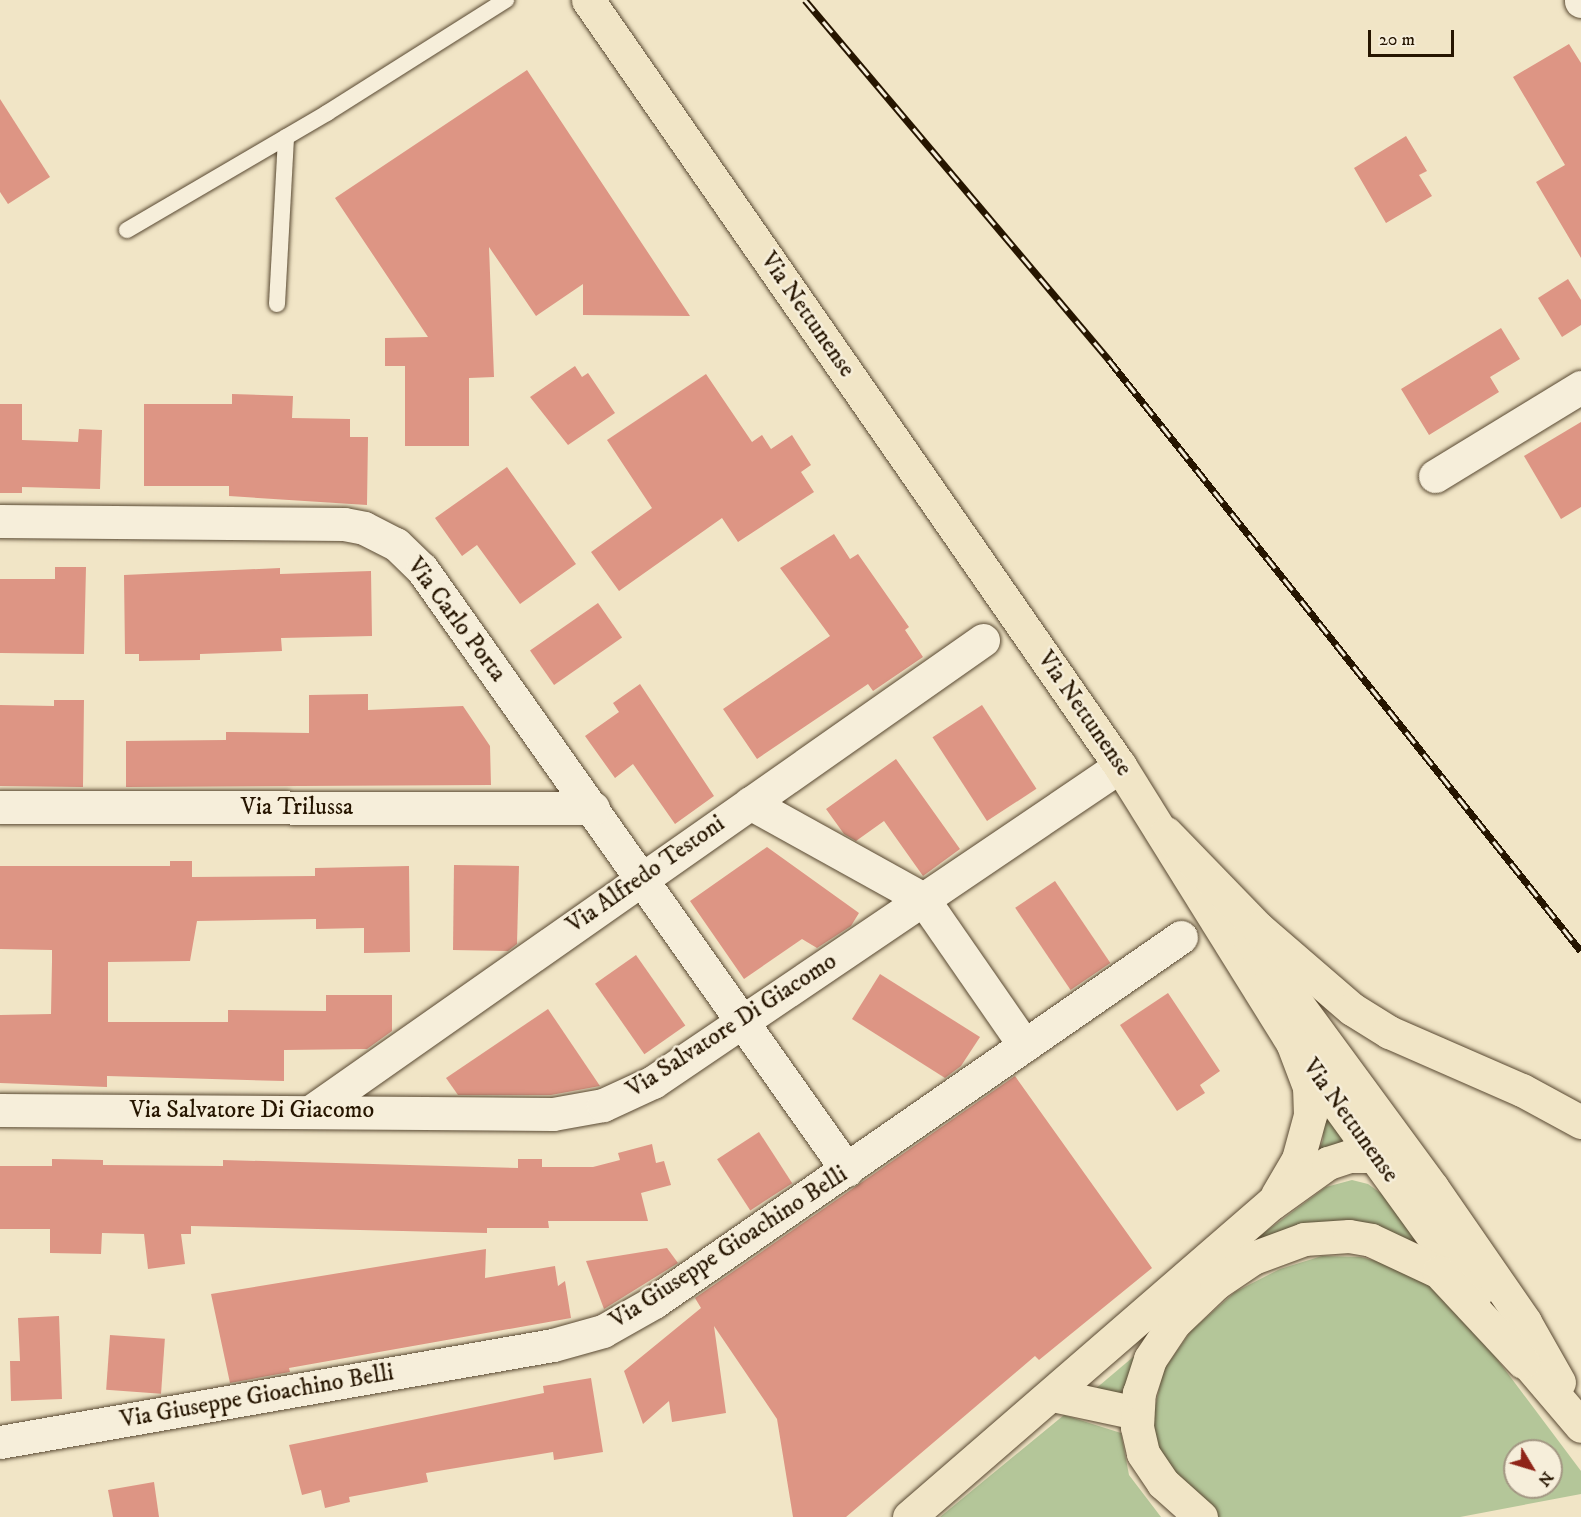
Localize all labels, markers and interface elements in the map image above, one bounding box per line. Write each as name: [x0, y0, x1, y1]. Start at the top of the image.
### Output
scale bar: [1371, 18, 1456, 56]
text: 20 m: [1379, 29, 1415, 51]
street label: Via Nettunense: [753, 247, 861, 383]
street label: Via Carlo Porta: [400, 553, 512, 687]
street label: Via Nettunense: [1030, 646, 1138, 782]
street label: Via Trilussa: [241, 794, 353, 822]
street label: Via Alfredo Testoni: [562, 810, 730, 940]
street label: Via Salvatore Di Giacomo: [622, 947, 842, 1105]
street label: Via Nettunense: [1296, 1054, 1404, 1188]
street label: Via Salvatore Di Giacomo: [130, 1097, 374, 1125]
street label: Via Giuseppe Gioachino Belli: [605, 1160, 853, 1336]
street label: Via Giuseppe Gioachino Belli: [118, 1359, 396, 1435]
north arrow: [1503, 1439, 1563, 1499]
text: N: [1534, 1468, 1558, 1490]

